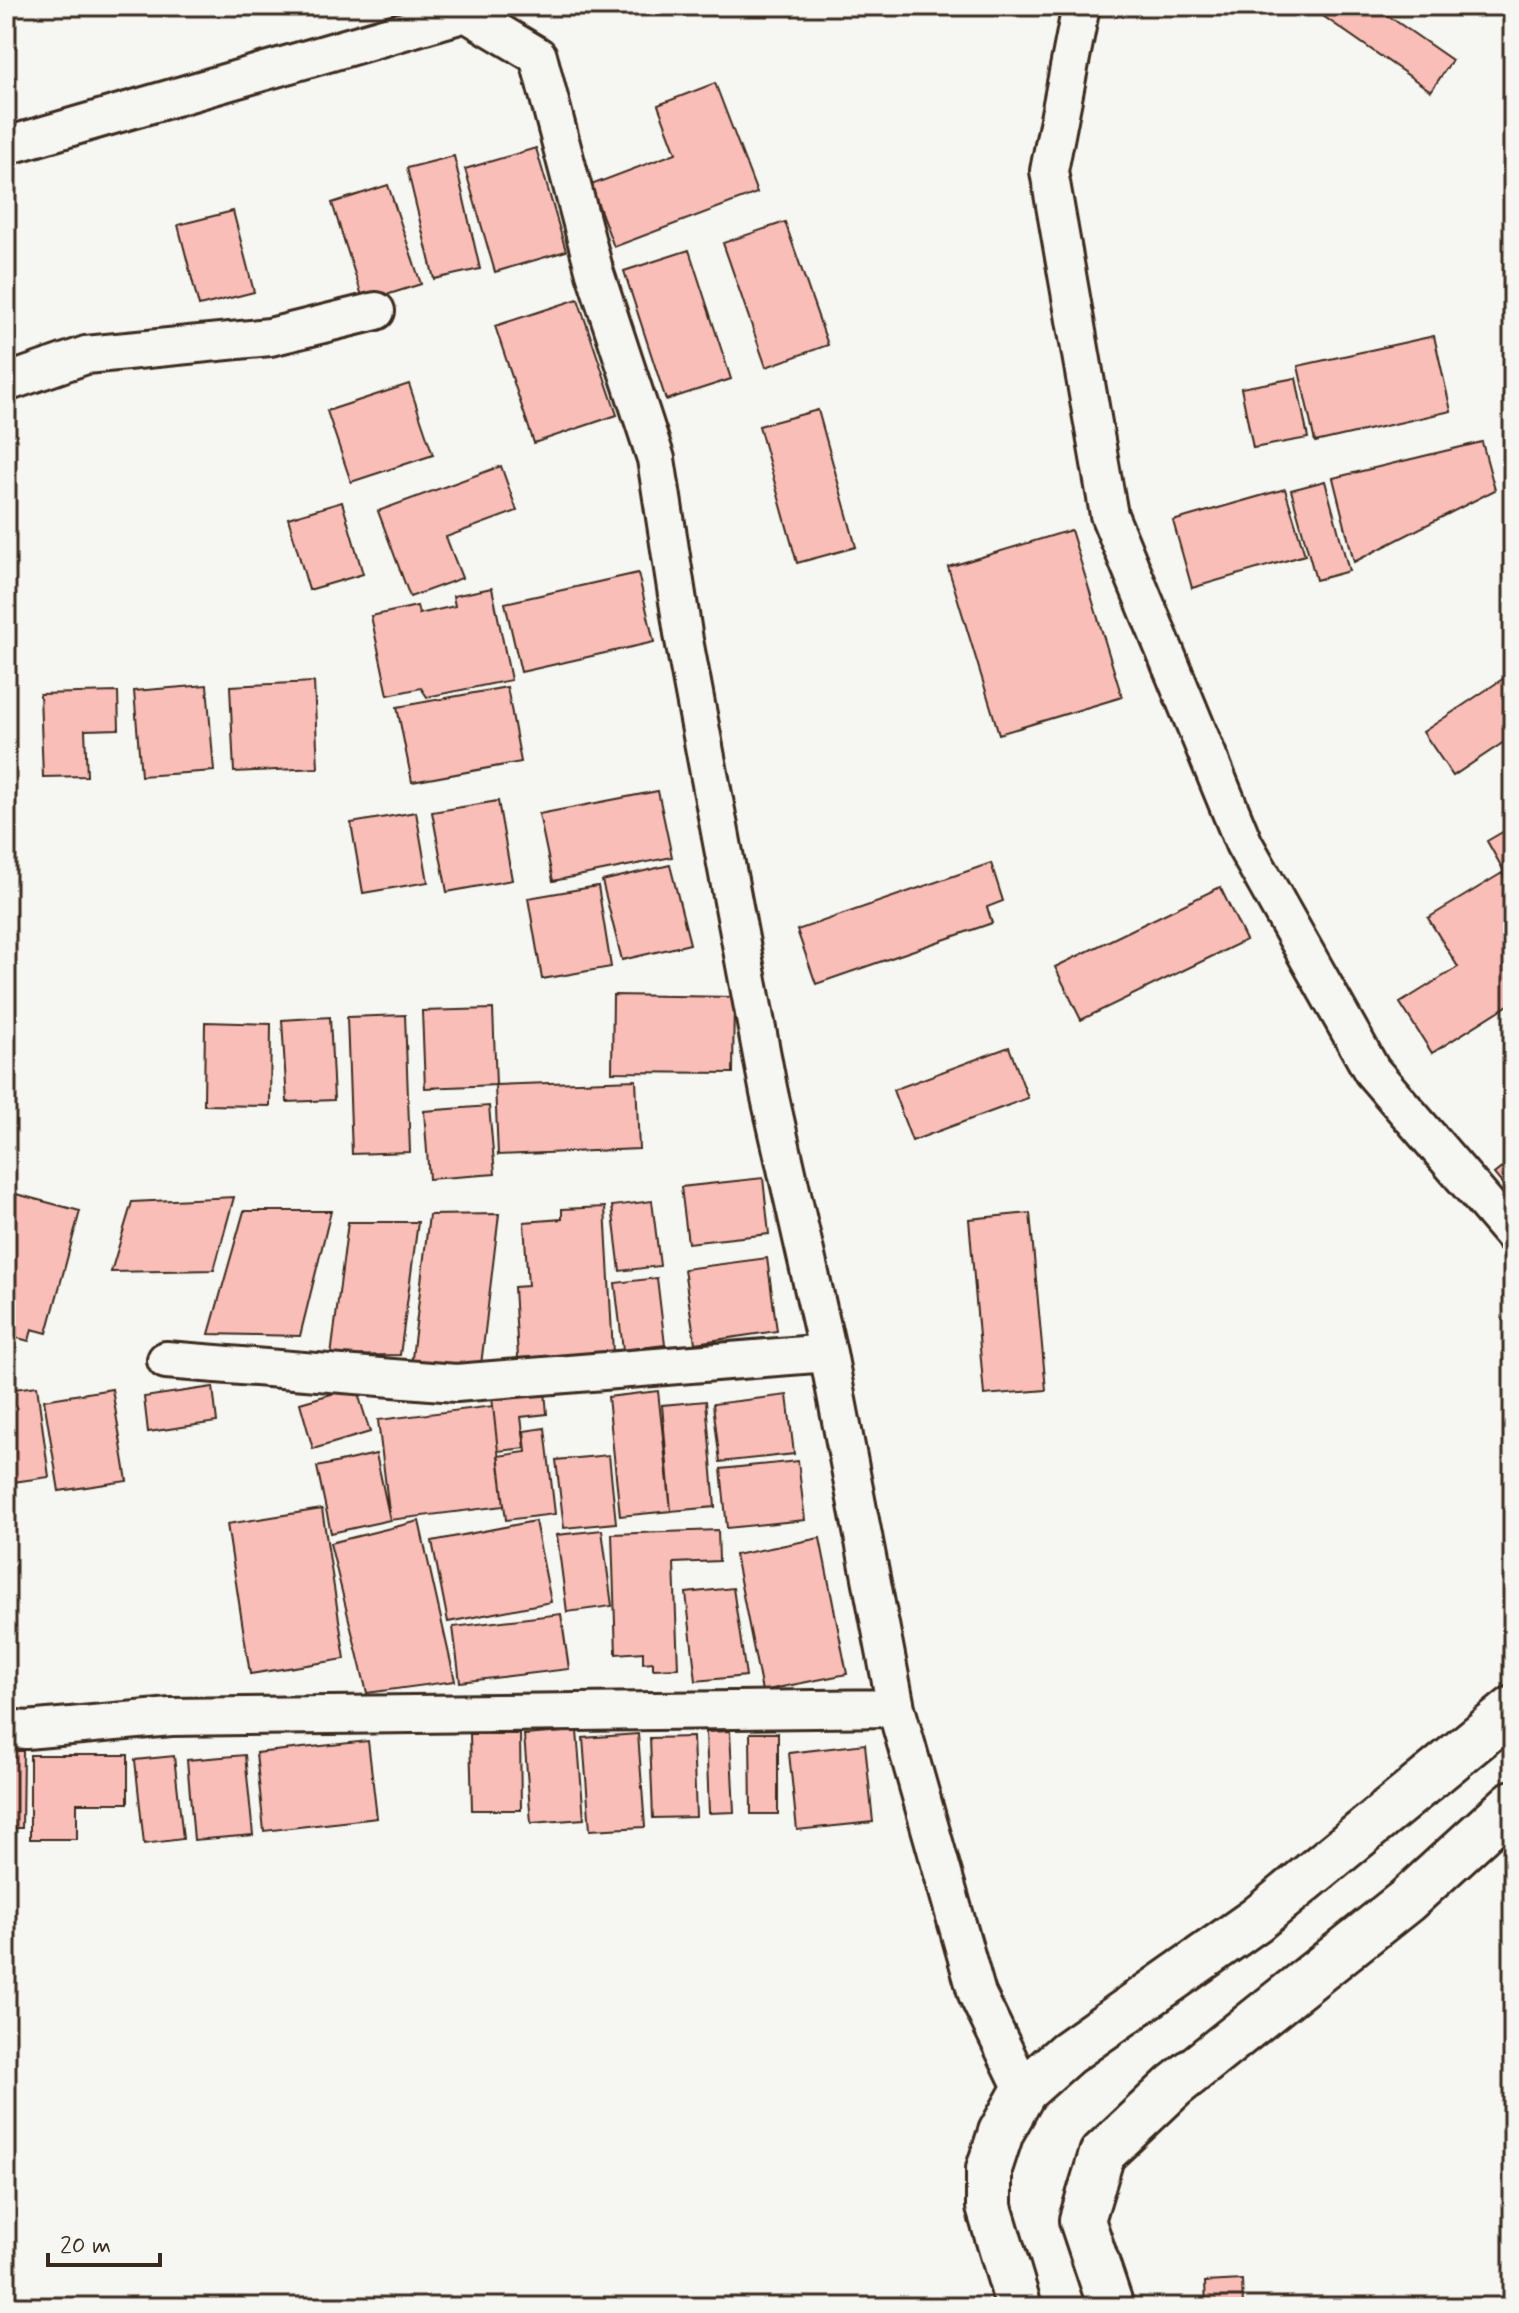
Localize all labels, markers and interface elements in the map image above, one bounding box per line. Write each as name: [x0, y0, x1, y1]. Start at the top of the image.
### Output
scale bar: [48, 2217, 160, 2267]
text: 20 m: [60, 2231, 111, 2262]

